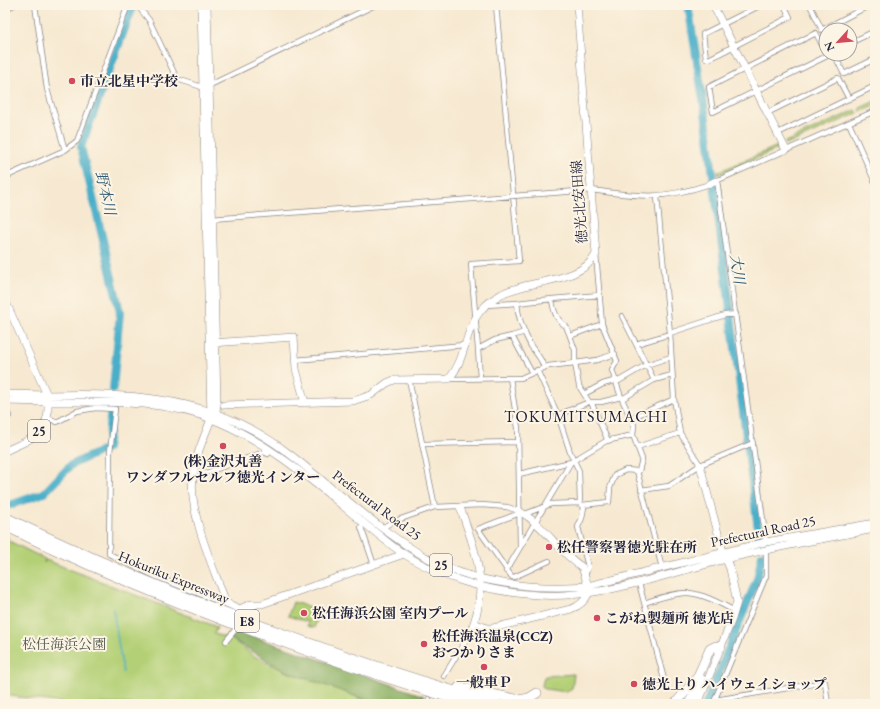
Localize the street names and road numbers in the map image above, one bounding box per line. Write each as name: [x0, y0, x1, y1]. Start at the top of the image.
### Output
street label: 徳光北安田線: [567, 159, 591, 245]
road number: 25: [28, 420, 50, 442]
street label: Prefectural Road 25: [329, 466, 425, 544]
street label: Prefectural Road 25: [709, 511, 817, 551]
street label: Hokuriku Expressway: [116, 547, 233, 608]
road number: 25: [430, 554, 452, 576]
road number: E8: [235, 610, 259, 632]

